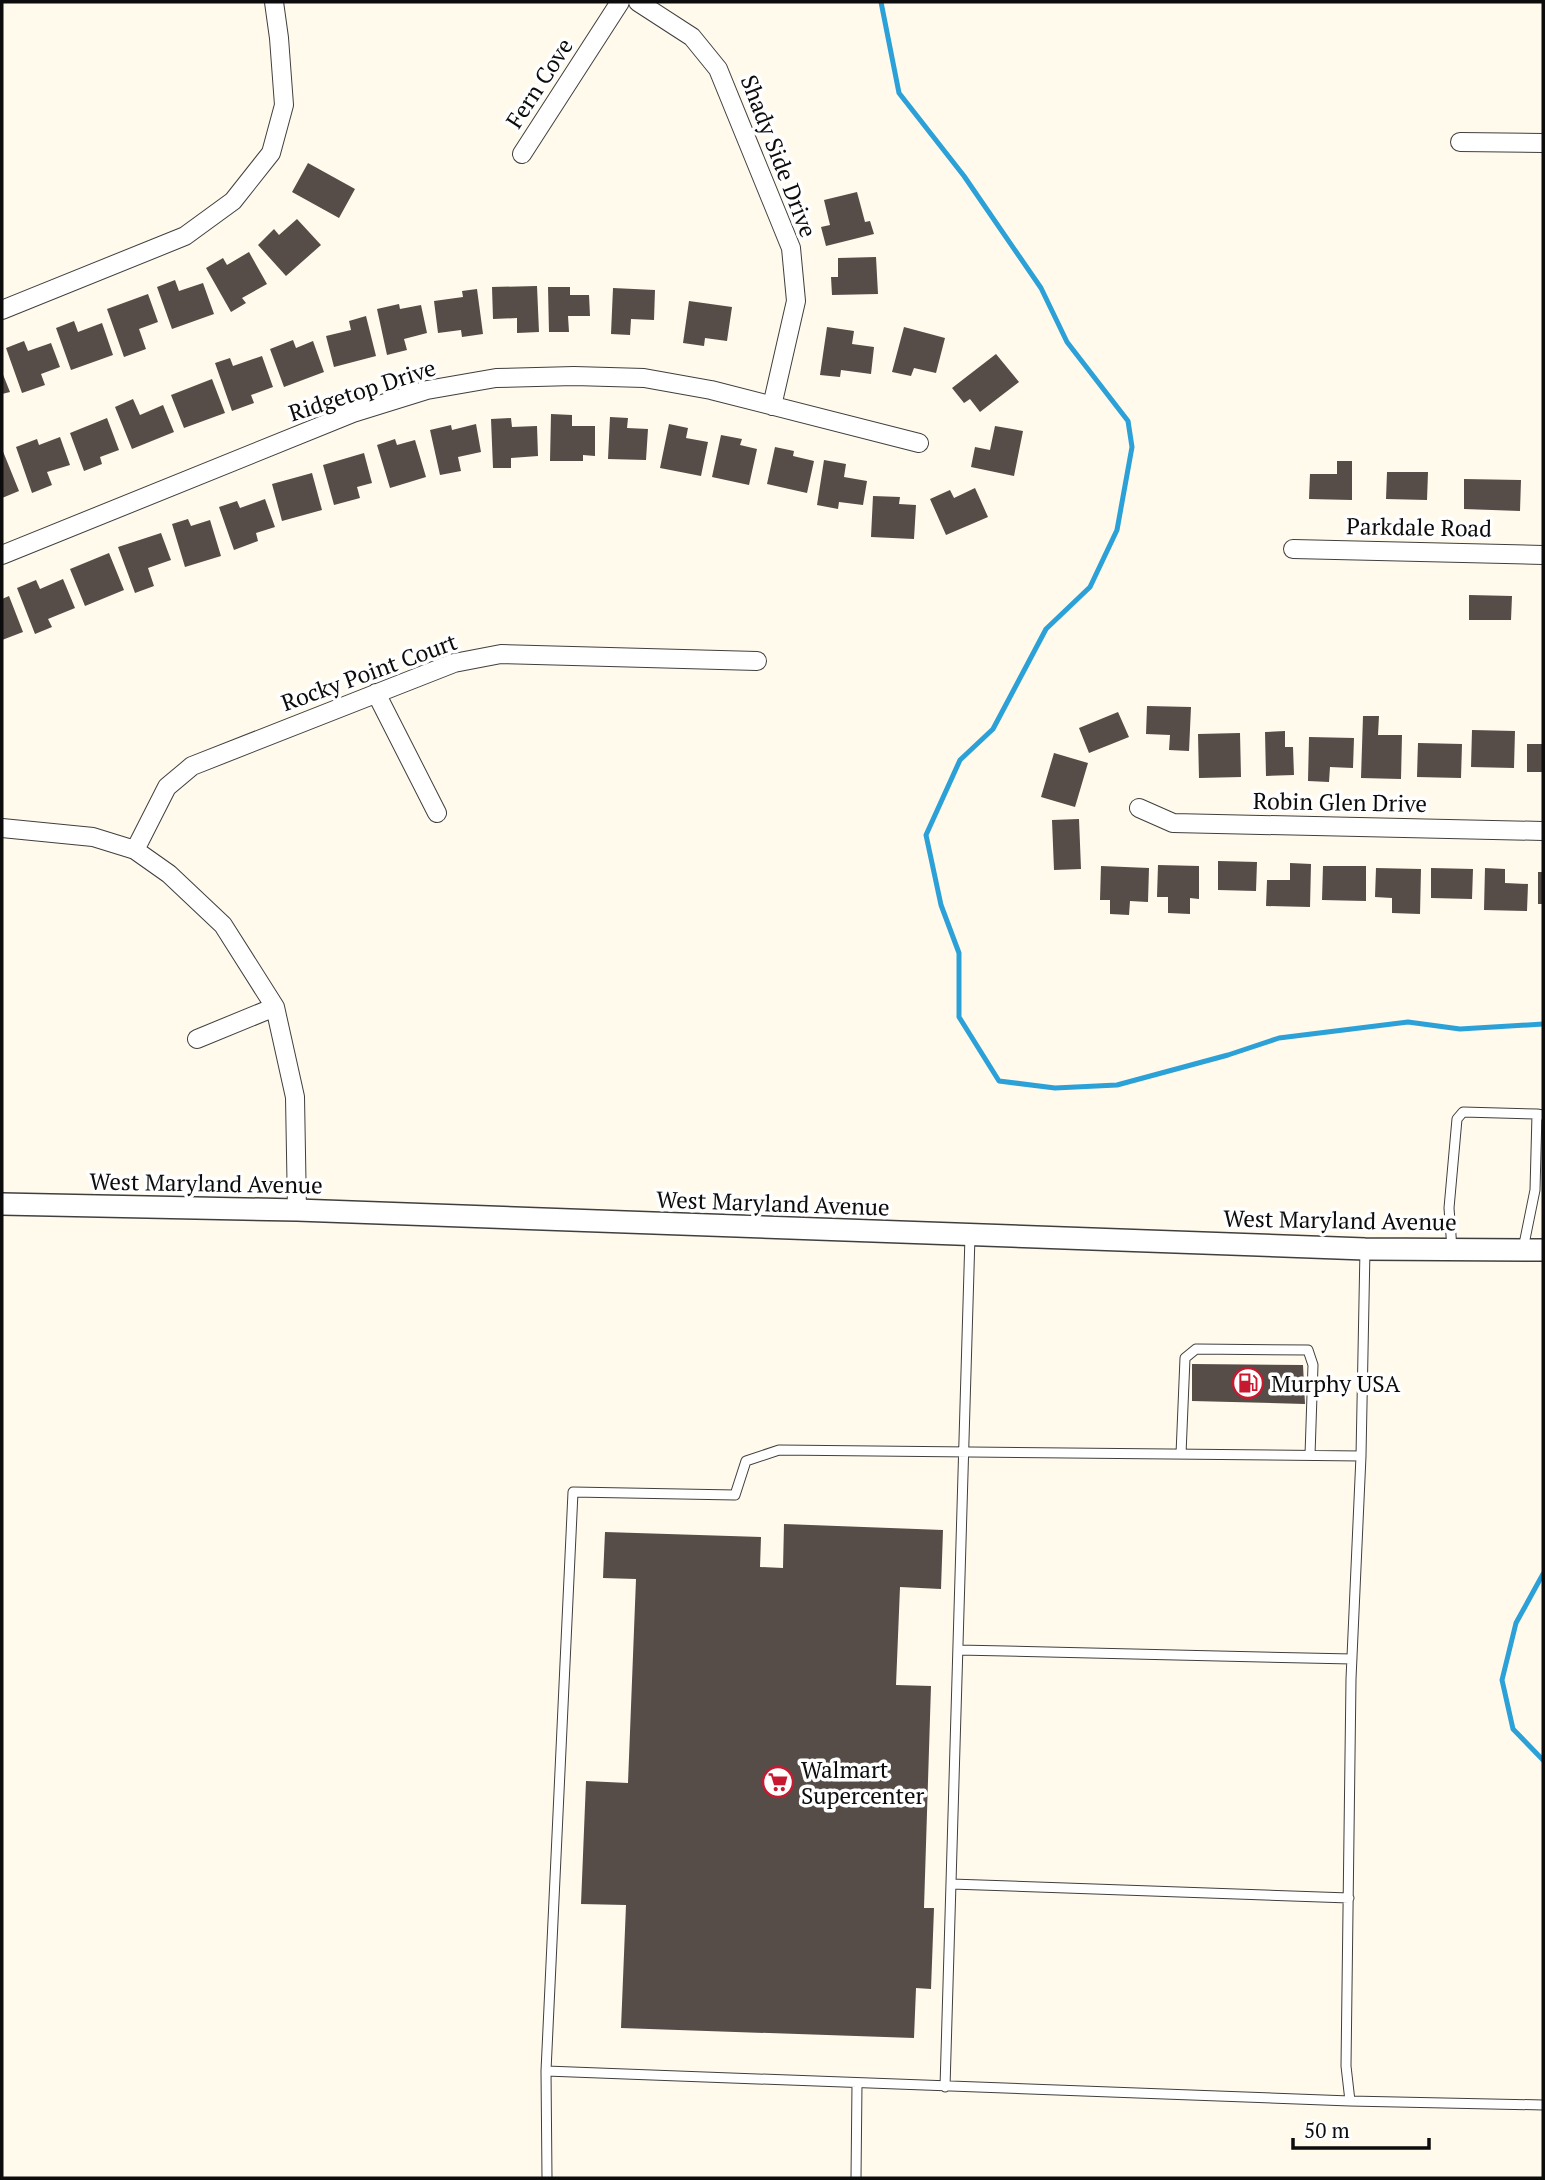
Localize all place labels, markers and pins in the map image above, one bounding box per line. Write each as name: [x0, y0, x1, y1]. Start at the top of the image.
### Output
fuel station icon: Murphy USA: [1231, 1366, 1265, 1400]
place label: Murphy USA: [1271, 1368, 1400, 1399]
place label: Walmart Supercenter: [801, 1754, 925, 1811]
supermarket icon: Walmart Supercenter: [761, 1765, 795, 1799]

